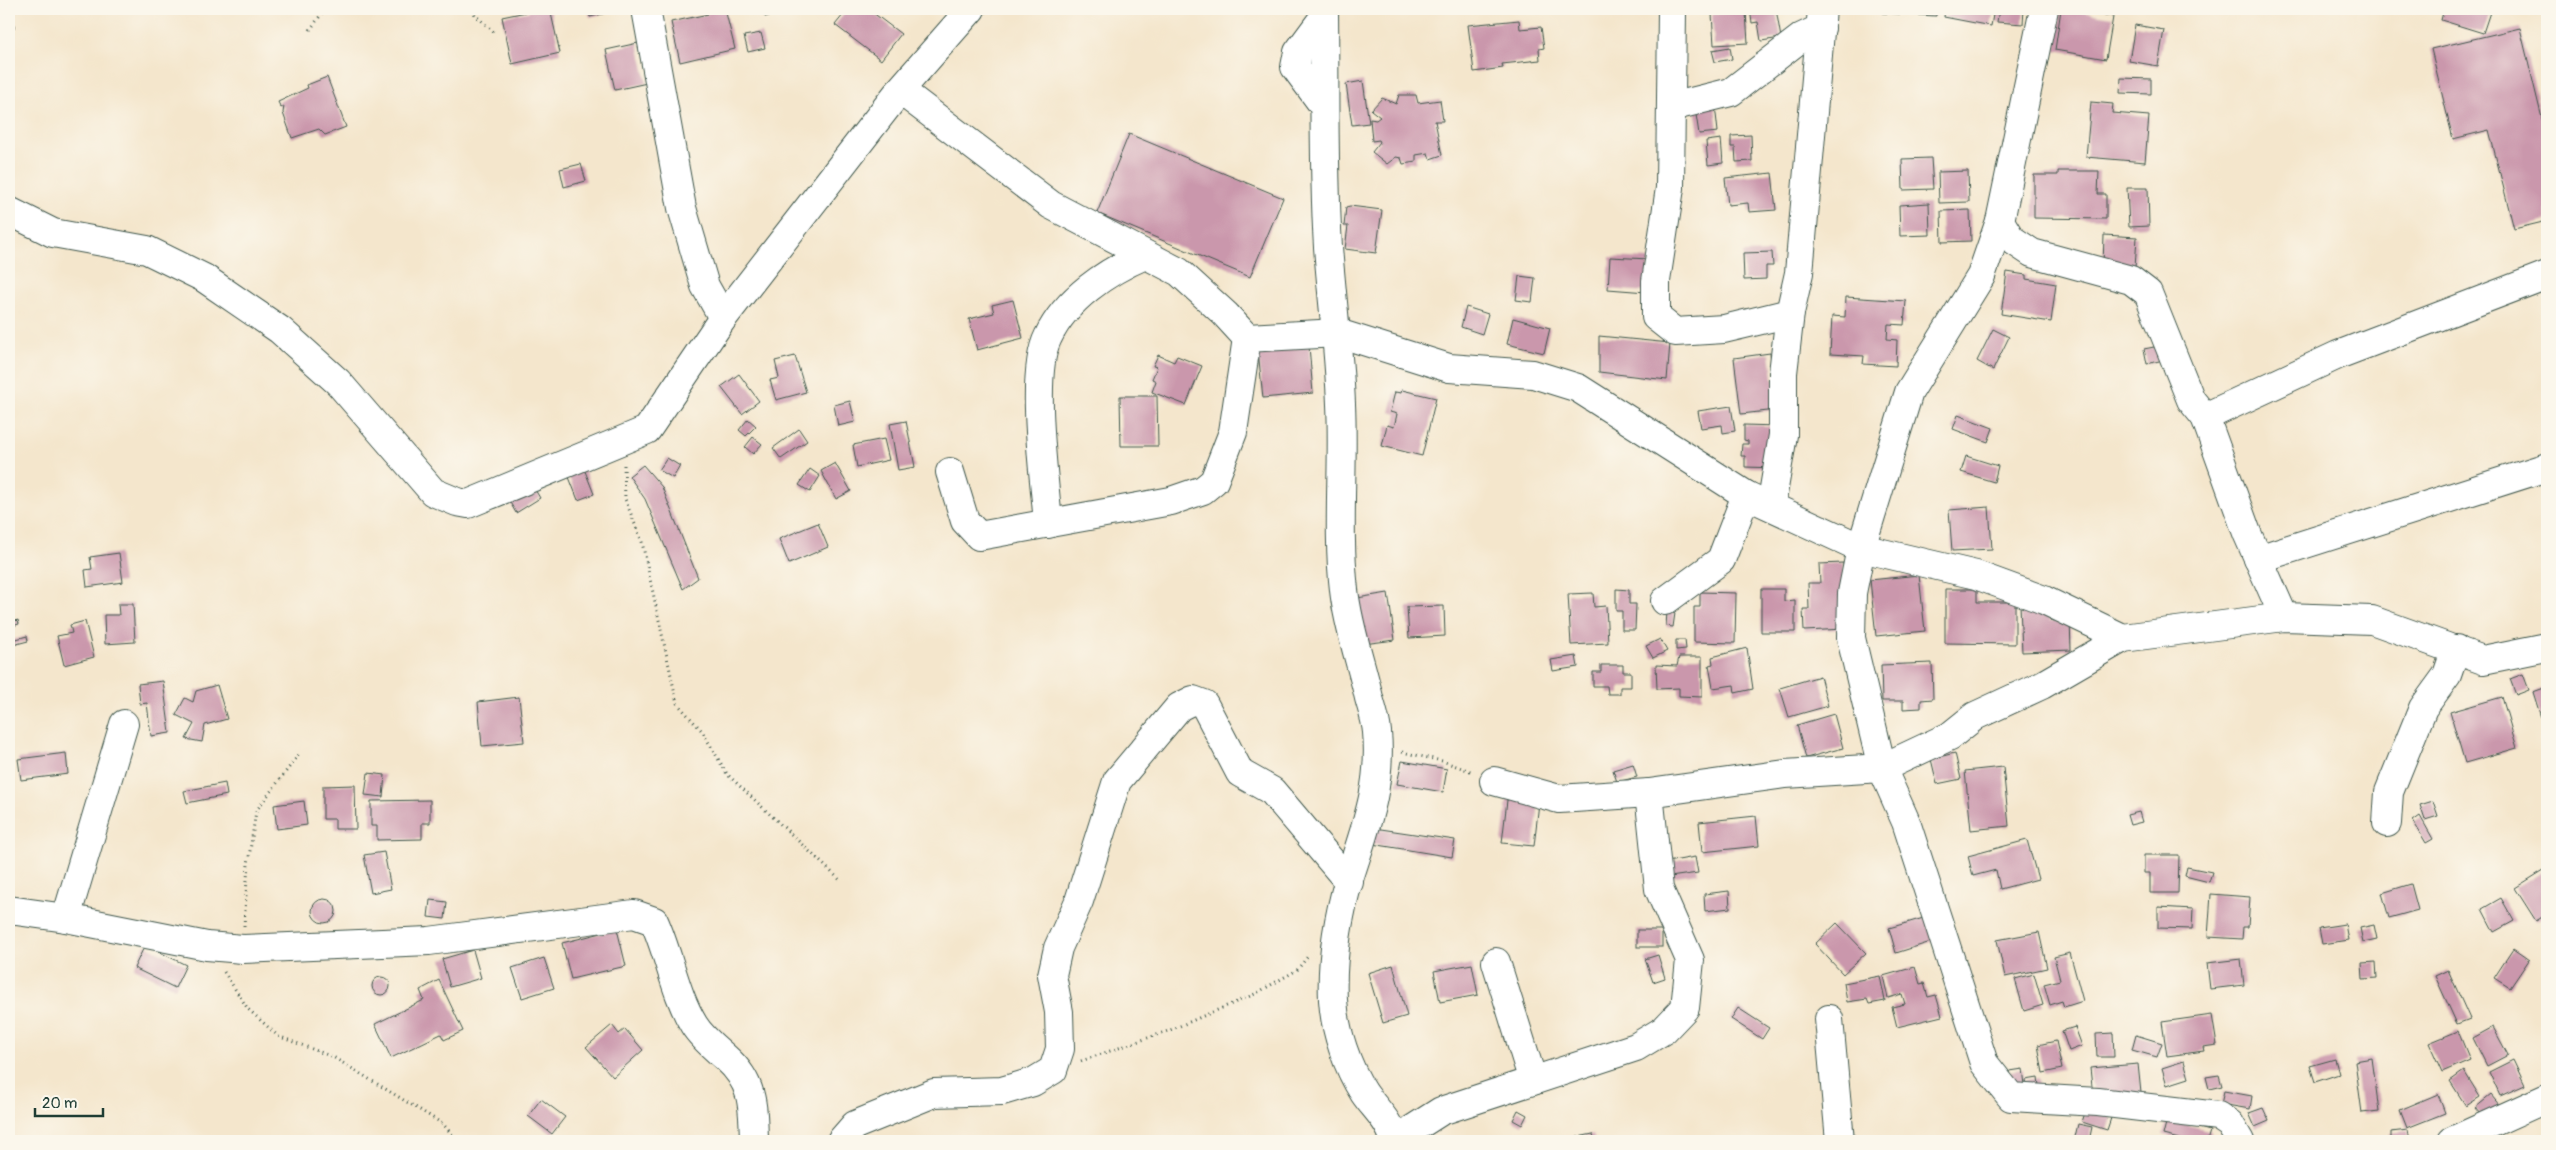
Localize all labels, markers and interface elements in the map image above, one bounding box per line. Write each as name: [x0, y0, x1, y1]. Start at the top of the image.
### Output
scale bar: [35, 1085, 102, 1117]
text: 20 m: [42, 1094, 77, 1113]

